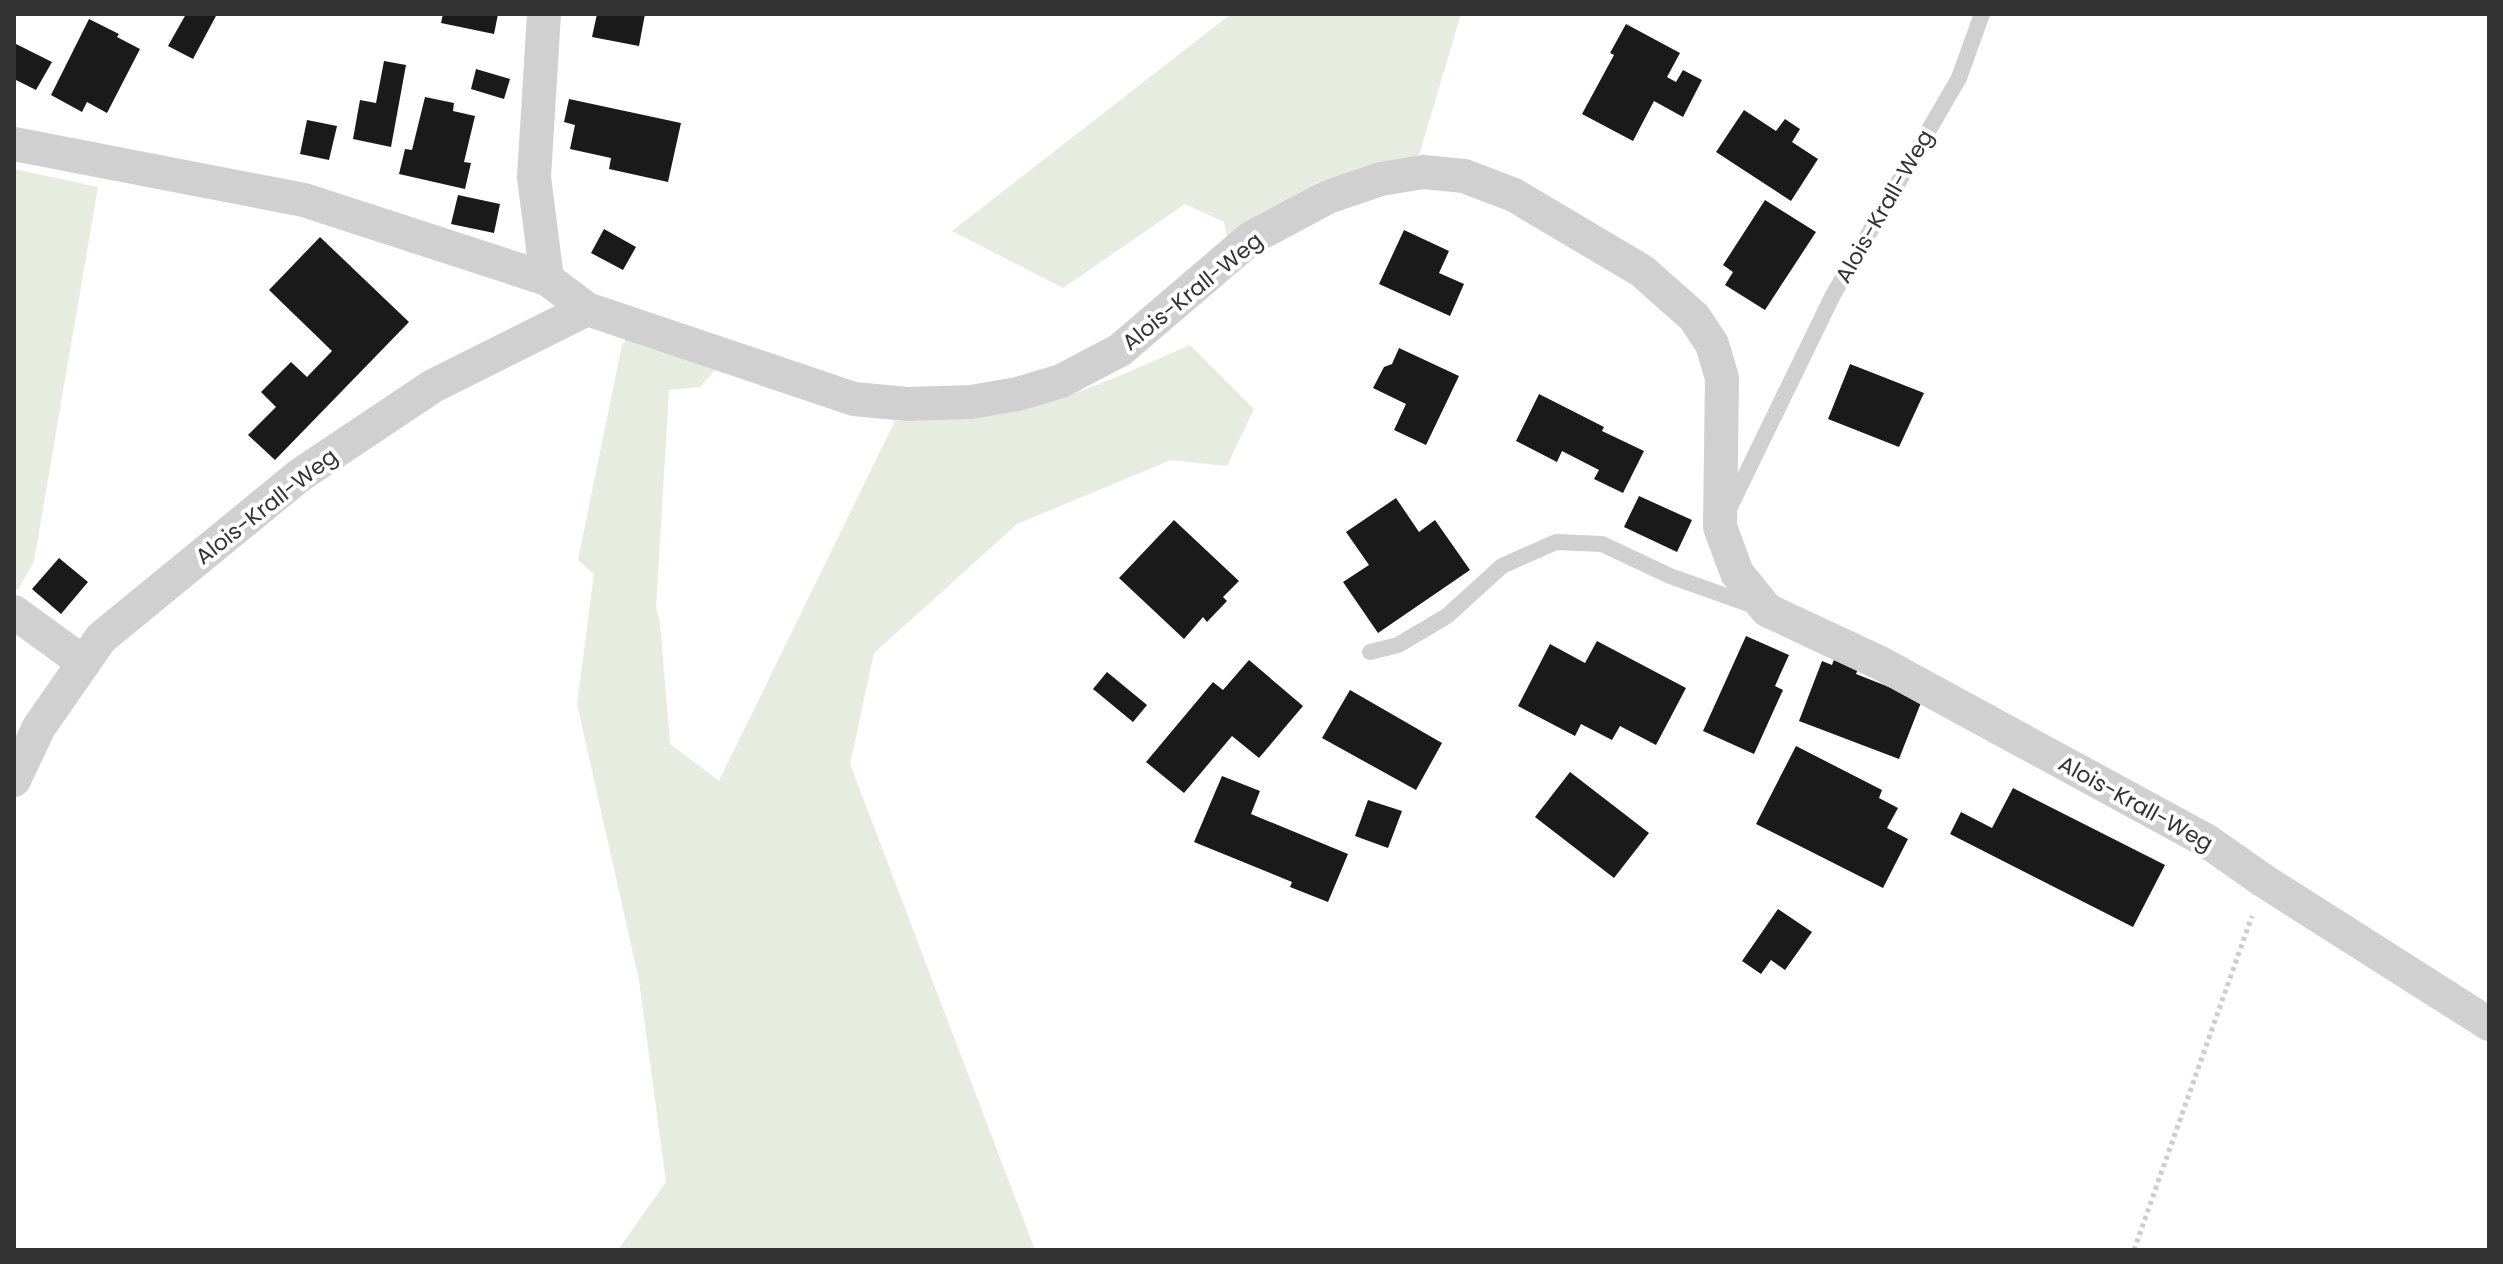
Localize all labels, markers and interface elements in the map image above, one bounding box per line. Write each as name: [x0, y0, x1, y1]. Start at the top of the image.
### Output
street label: Alois-Krall-Weg: [1828, 124, 1941, 289]
street label: Alois-Krall-Weg: [1116, 225, 1269, 358]
street label: Alois-Krall-Weg: [189, 441, 344, 572]
street label: Alois-Krall-Weg: [2053, 748, 2219, 859]

